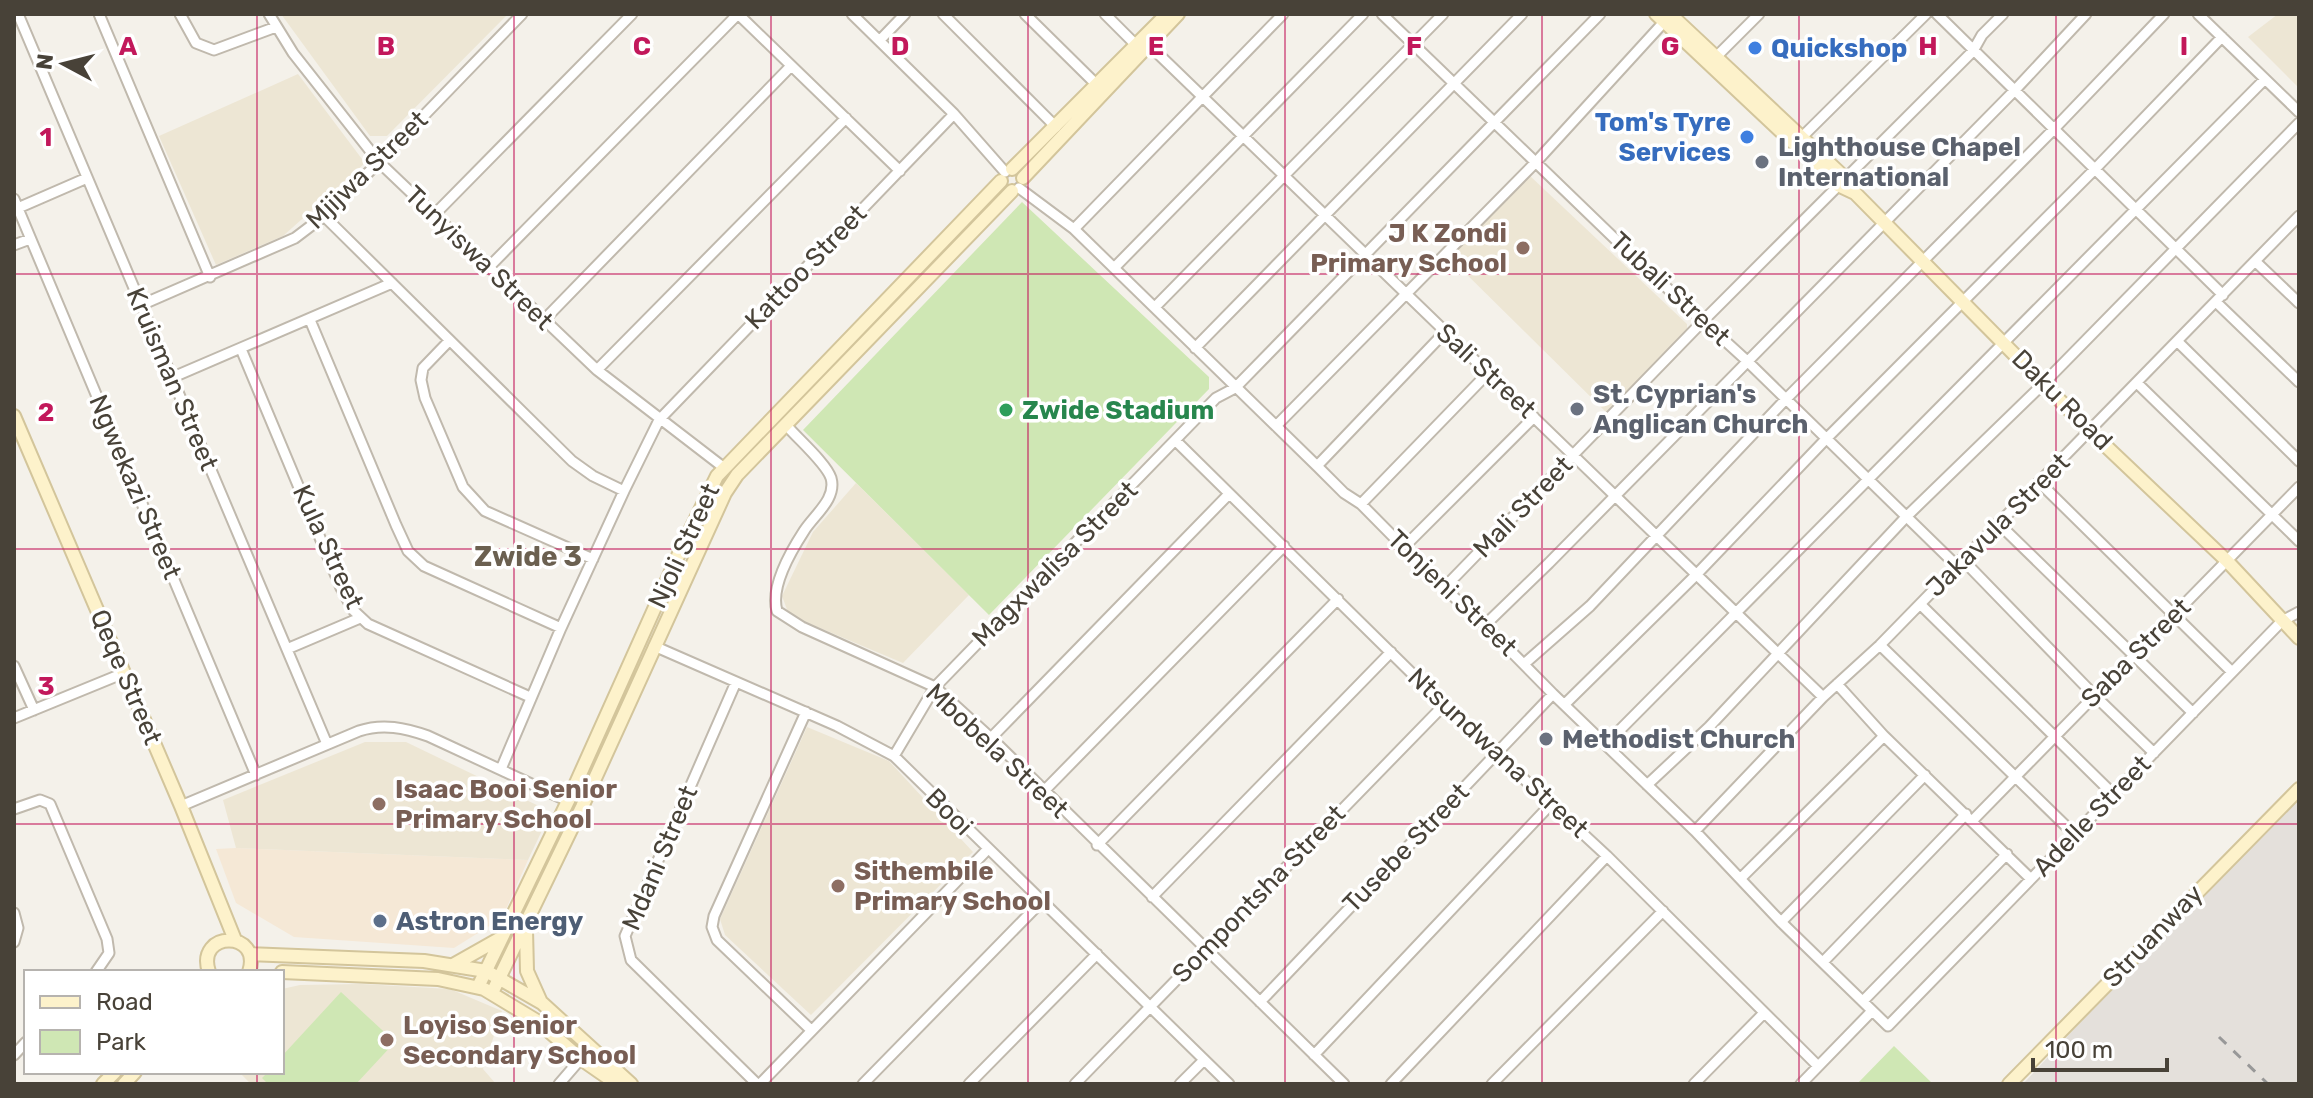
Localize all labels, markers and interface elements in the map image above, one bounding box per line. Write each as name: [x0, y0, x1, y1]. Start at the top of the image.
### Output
north arrow: [24, 24, 104, 104]
text: A: [119, 31, 138, 62]
text: B: [377, 31, 395, 62]
text: C: [633, 31, 651, 62]
text: D: [891, 31, 909, 62]
text: E: [1148, 31, 1164, 62]
text: F: [1406, 31, 1422, 62]
text: G: [1661, 31, 1679, 62]
text: H: [1918, 31, 1938, 62]
text: I: [2180, 31, 2188, 62]
place label: Quickshop: [1771, 33, 1907, 64]
marker: Quickshop: [1746, 39, 1764, 57]
text: N: [30, 52, 59, 71]
street label: Mjijwa Street: [300, 104, 434, 236]
place label: Tom's Tyre Services: [1595, 107, 1731, 168]
text: 1: [40, 122, 52, 153]
marker: Tom's Tyre Services: [1738, 128, 1756, 146]
place label: Lighthouse Chapel International: [1778, 132, 2021, 193]
marker: Lighthouse Chapel International: [1753, 153, 1771, 171]
street label: Tunyiswa Street: [399, 180, 559, 336]
street label: Kattoo Street: [739, 198, 873, 336]
place label: J K Zondi Primary School: [1310, 218, 1507, 279]
street label: Tubali Street: [1604, 226, 1736, 352]
marker: J K Zondi Primary School: [1514, 239, 1532, 257]
street label: Kruisman Street: [120, 283, 224, 475]
street label: Sali Street: [1430, 317, 1542, 425]
street label: Daku Road: [2005, 343, 2119, 457]
place label: St. Cyprian's Anglican Church: [1593, 379, 1808, 440]
street label: Ngwekazi Street: [82, 390, 188, 584]
place label: Zwide Stadium: [1022, 395, 1214, 426]
text: 2: [38, 397, 54, 428]
marker: St. Cyprian's Anglican Church: [1568, 400, 1586, 418]
marker: Zwide Stadium: [997, 401, 1015, 419]
street label: Jakavula Street: [1920, 447, 2076, 603]
street label: Mali Street: [1467, 450, 1579, 564]
street label: Magxwalisa Street: [966, 475, 1144, 653]
street label: Njoli Street: [642, 479, 726, 613]
street label: Kula Street: [286, 480, 370, 614]
street label: Tonjeni Street: [1381, 523, 1523, 663]
district label: Zwide 3: [474, 540, 582, 573]
street label: Saba Street: [2075, 592, 2197, 714]
street label: Qeqe Street: [84, 605, 168, 749]
street label: Ntsundwana Street: [1402, 662, 1594, 844]
text: 3: [37, 671, 55, 702]
street label: Mbobela Street: [919, 677, 1075, 825]
place label: Methodist Church: [1562, 724, 1795, 755]
marker: Methodist Church: [1537, 730, 1555, 748]
street label: Adelle Street: [2027, 749, 2157, 883]
place label: Isaac Booi Senior Primary School: [395, 774, 617, 835]
street label: Tusebe Street: [1336, 777, 1476, 919]
street label: Mdani Street: [616, 781, 704, 935]
street label: Booi: [919, 782, 979, 842]
marker: Isaac Booi Senior Primary School: [370, 795, 388, 813]
street label: Sompontsha Street: [1166, 799, 1352, 989]
place label: Sithembile Primary School: [854, 856, 1051, 917]
marker: Sithembile Primary School: [829, 877, 847, 895]
street label: Struanway: [2096, 878, 2210, 994]
place label: Astron Energy: [396, 906, 584, 937]
marker: Astron Energy: [371, 912, 389, 930]
legend: [24, 970, 284, 1074]
text: Road: [96, 988, 153, 1016]
place label: Loyiso Senior Secondary School: [403, 1010, 636, 1071]
scale bar: [2033, 1022, 2167, 1072]
text: Park: [96, 1028, 147, 1056]
marker: Loyiso Senior Secondary School: [378, 1031, 396, 1049]
text: 100 m: [2045, 1036, 2113, 1064]

